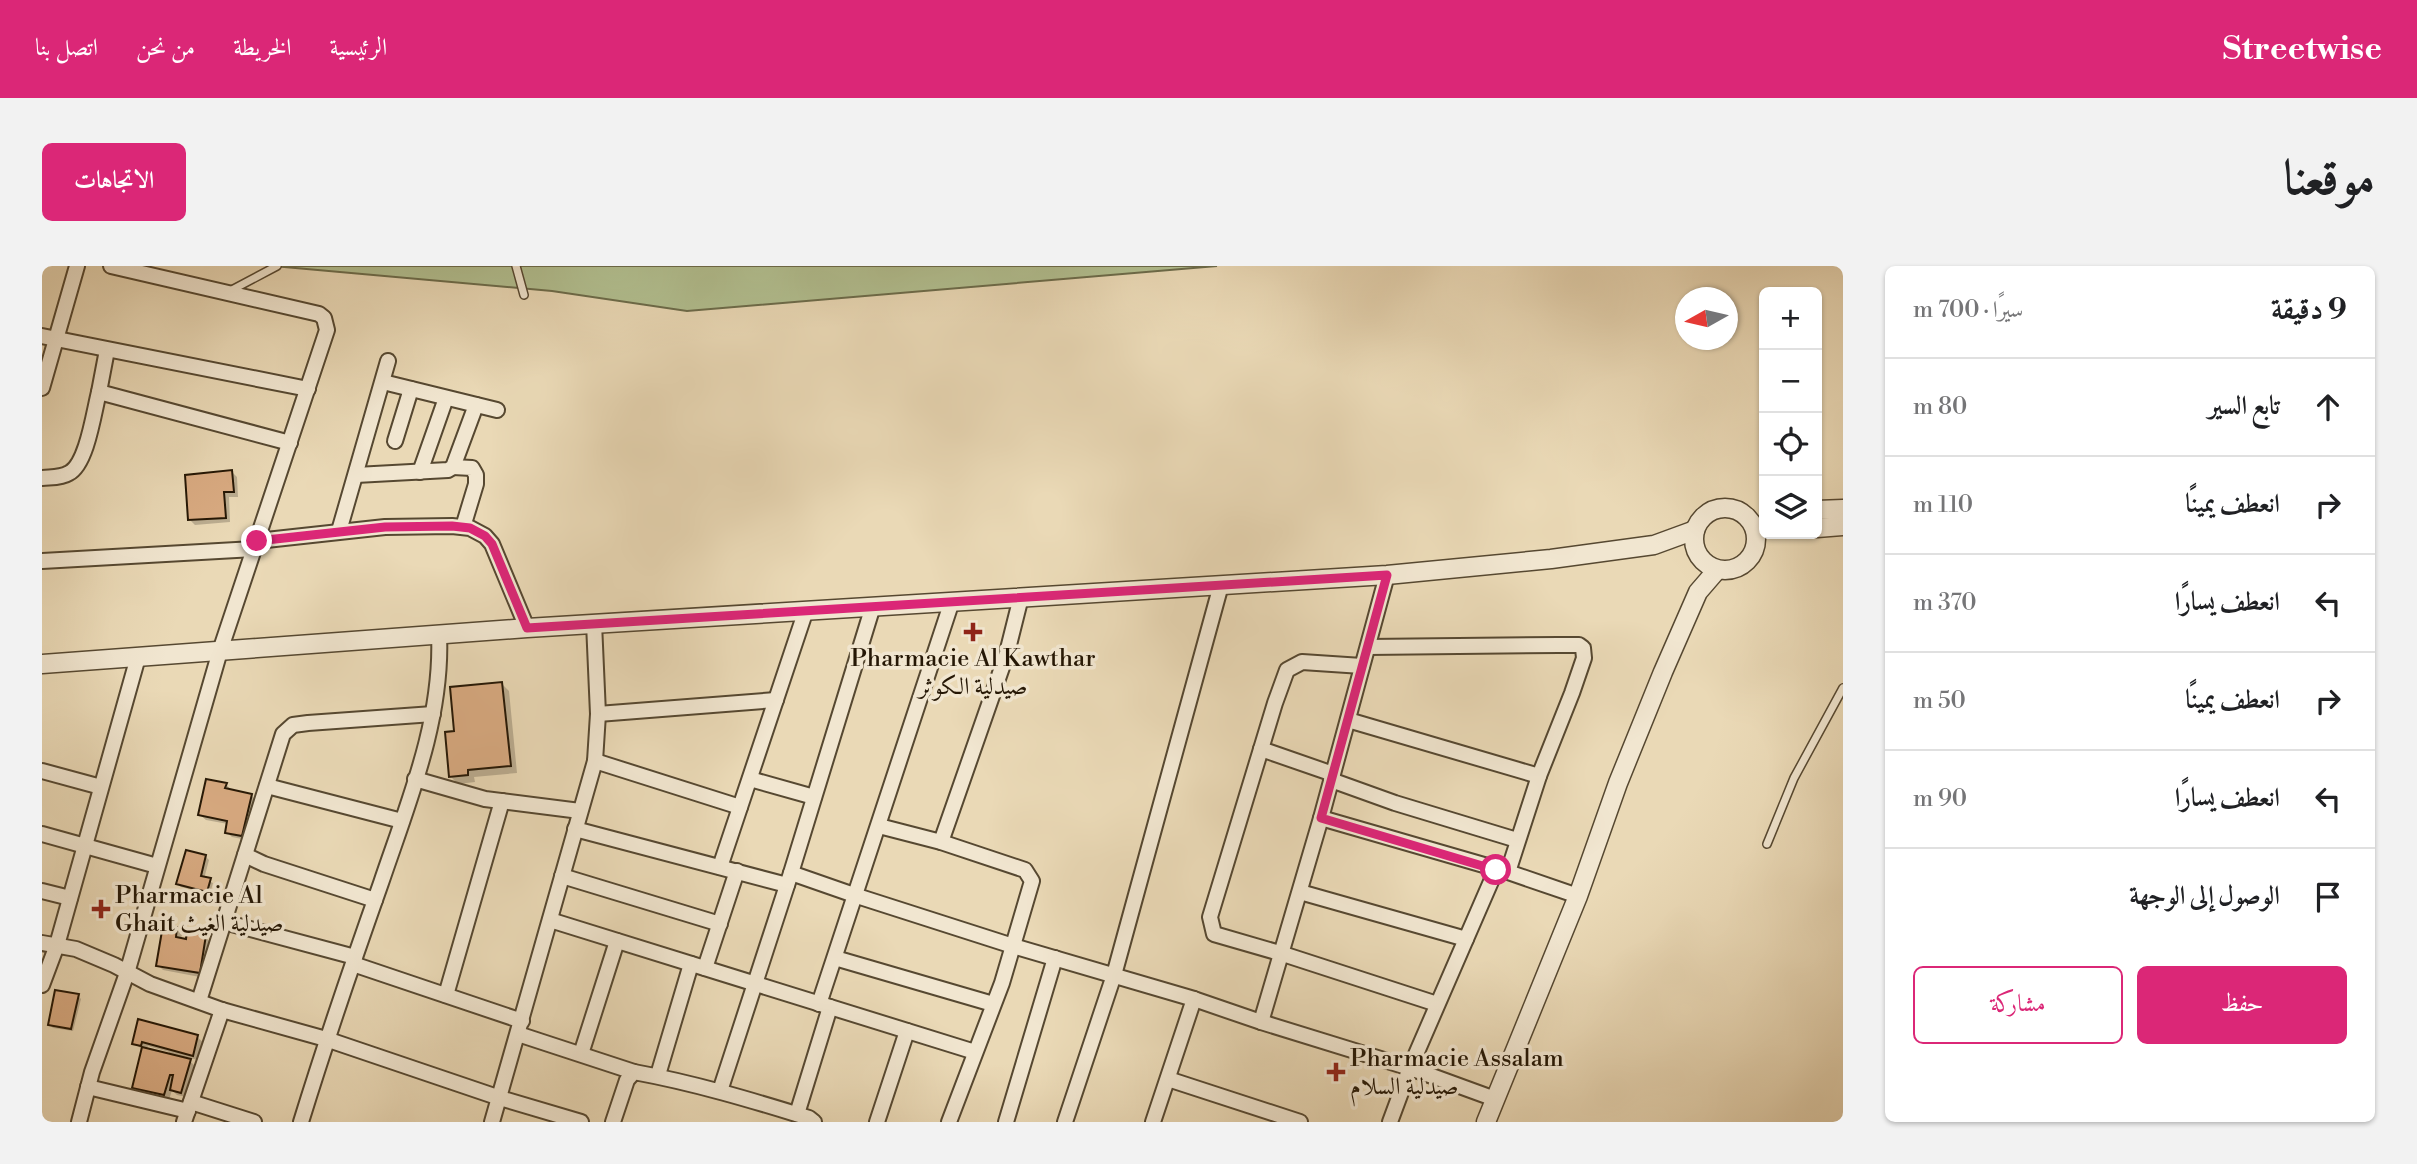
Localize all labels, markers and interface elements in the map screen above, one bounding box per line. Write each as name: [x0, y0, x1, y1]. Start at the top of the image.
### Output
text: Streetwise: [2222, 29, 2382, 70]
text: اتصل بنا: [35, 33, 98, 63]
text: من نحن: [136, 33, 195, 63]
text: الخريطة: [233, 33, 292, 63]
text: الرئيسية: [330, 33, 387, 63]
button: الاتجاهات: [42, 143, 186, 221]
text: موقعنا: [2283, 149, 2375, 210]
north arrow: [1675, 287, 1738, 350]
map controls: [1759, 287, 1822, 539]
button: +: [1759, 287, 1822, 350]
text: 9 دقيقة: [2271, 291, 2347, 329]
text: سيرًا · 700 m: [1913, 296, 2023, 324]
button: −: [1759, 350, 1822, 413]
icon: ahead: [2309, 388, 2347, 426]
text: تابع السير: [2208, 390, 2280, 422]
text: 80 m: [1913, 393, 1967, 421]
button: locate: [1759, 413, 1822, 476]
button: layers: [1759, 476, 1822, 539]
icon: right: [2309, 486, 2347, 524]
text: انعطف يمينًا: [2185, 488, 2280, 520]
text: 110 m: [1913, 491, 1973, 519]
route end: [241, 525, 272, 556]
icon: left: [2309, 584, 2347, 622]
text: انعطف يسارًا: [2175, 586, 2280, 618]
text: 370 m: [1913, 589, 1976, 617]
marker: Pharmacie Al Kawthar صيدلية الكوثر: [965, 624, 981, 640]
place label: Pharmacie Al Kawthar صيدلية الكوثر: [850, 644, 1096, 702]
icon: right: [2309, 682, 2347, 720]
text: انعطف يمينًا: [2185, 684, 2280, 716]
text: 50 m: [1913, 687, 1966, 715]
icon: left: [2309, 780, 2347, 818]
text: انعطف يسارًا: [2175, 782, 2280, 814]
text: 90 m: [1913, 785, 1967, 813]
route start: [1480, 854, 1511, 885]
icon: arrive: [2309, 878, 2347, 916]
text: الوصول إلى الوجهة: [2129, 880, 2280, 912]
place label: Pharmacie Al Ghait صيدلية الغيث: [115, 881, 283, 939]
marker: Pharmacie Al Ghait صيدلية الغيث: [93, 901, 109, 917]
button: مشاركة: [1913, 966, 2123, 1044]
button: حفظ: [2137, 966, 2347, 1044]
place label: Pharmacie Assalam صيدلية السلام: [1350, 1044, 1564, 1107]
marker: Pharmacie Assalam صيدلية السلام: [1328, 1064, 1344, 1080]

